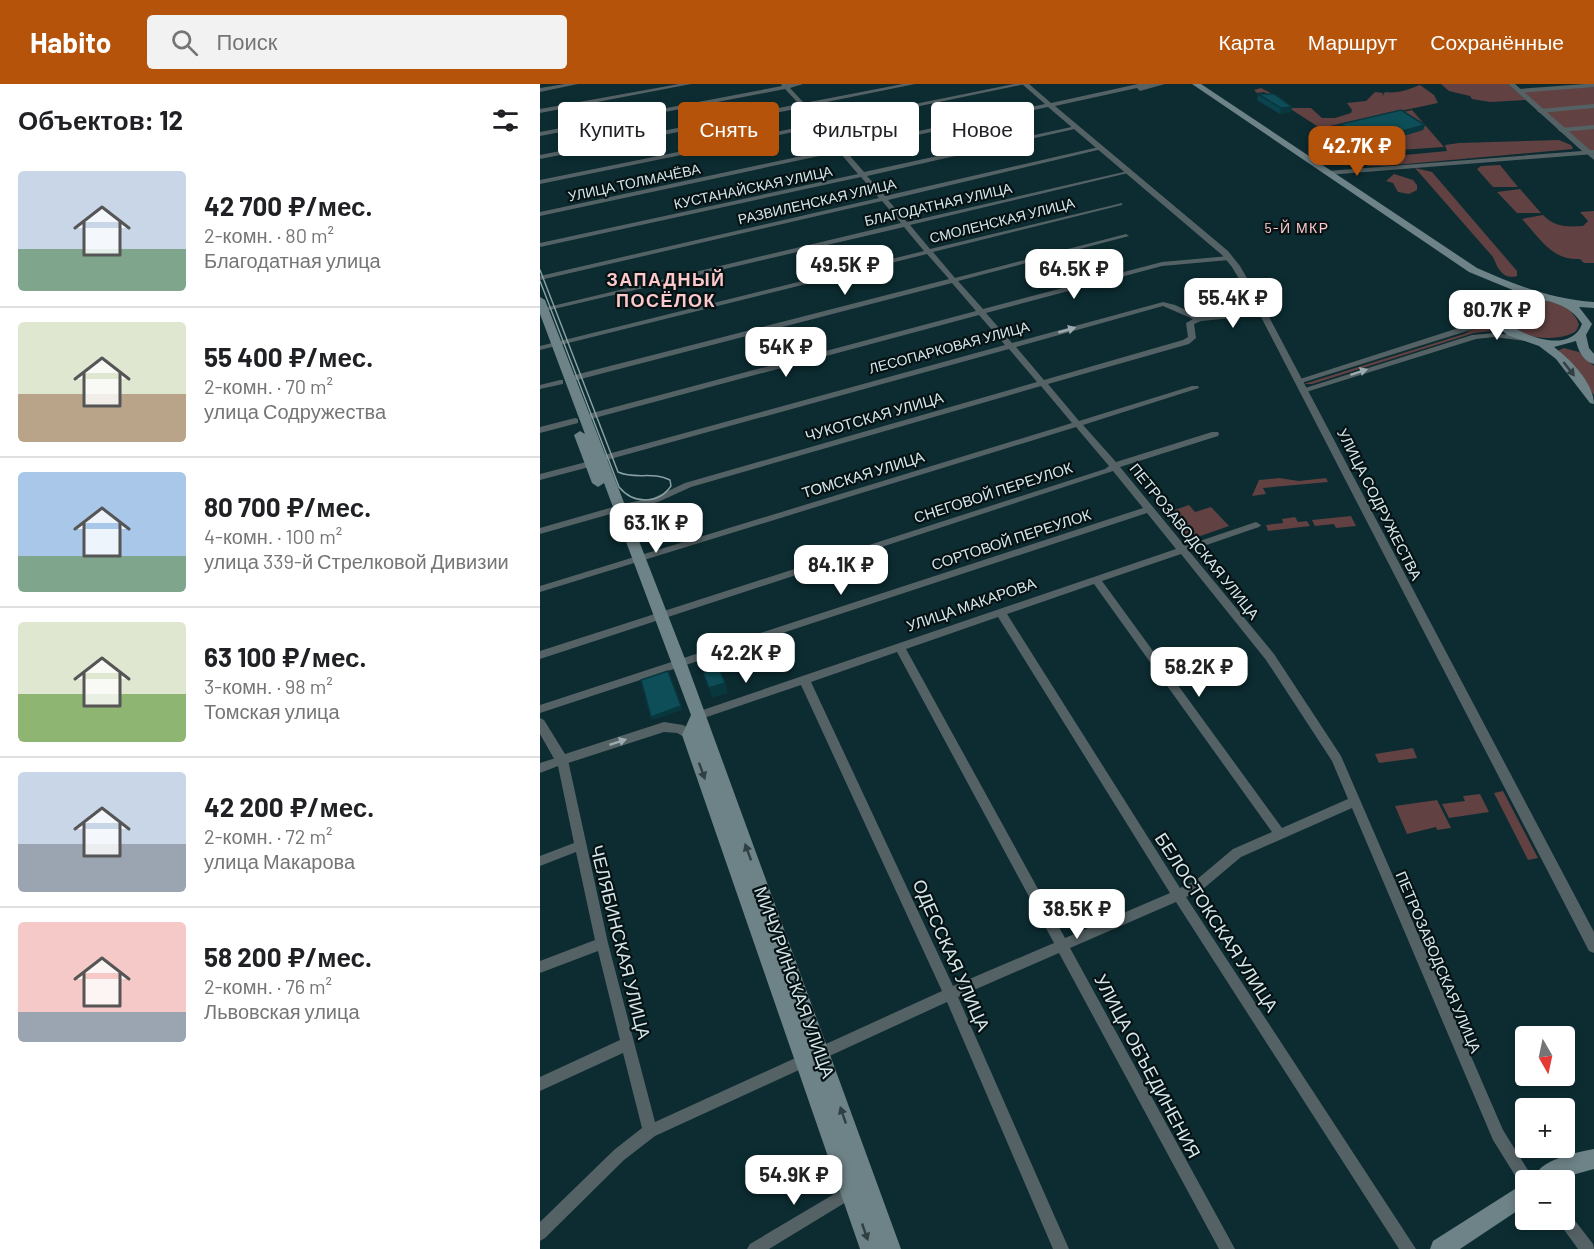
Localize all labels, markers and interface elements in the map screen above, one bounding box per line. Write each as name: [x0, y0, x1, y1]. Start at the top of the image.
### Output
search box: [147, 15, 567, 69]
text: Habito: [30, 25, 111, 59]
icon: search: [168, 26, 201, 59]
text: Поиск: [216, 28, 277, 54]
text: Карта: [1219, 29, 1275, 54]
text: Маршрут: [1308, 29, 1397, 54]
text: Сохранённые: [1430, 29, 1564, 54]
chip: Купить: [558, 102, 666, 156]
chip: Снять: [678, 102, 779, 156]
chip: Фильтры: [791, 102, 919, 156]
chip: Новое: [931, 102, 1034, 156]
text: Объектов: 12: [18, 104, 183, 135]
icon: filters: [489, 104, 522, 137]
pin: 42.7K ₽: [1302, 126, 1412, 177]
text: 42.7K ₽: [1322, 133, 1392, 157]
street label: УЛИЦА ТОЛМАЧЁВА: [566, 160, 702, 204]
street label: КУСТАНАЙСКАЯ УЛИЦА: [672, 162, 834, 212]
street label: РАЗВИЛЕНСКАЯ УЛИЦА: [736, 174, 898, 227]
street label: БЛАГОДАТНАЯ УЛИЦА: [862, 179, 1014, 229]
text: 42 700 ₽/мес.: [204, 190, 373, 221]
street label: СМОЛЕНСКАЯ УЛИЦА: [928, 194, 1077, 246]
icon: home: [66, 195, 138, 267]
district label: 5-Й МКР: [1264, 219, 1330, 236]
text: 2-комн. · 80 m²: [204, 223, 334, 247]
pin: 49.5K ₽: [790, 245, 900, 296]
text: Благодатная улица: [204, 248, 381, 272]
pin: 64.5K ₽: [1019, 249, 1129, 300]
text: 49.5K ₽: [810, 252, 880, 276]
text: 64.5K ₽: [1039, 256, 1109, 280]
district label: ЗАПАДНЫЙ ПОСЁЛОК: [606, 268, 726, 311]
pin: 55.4K ₽: [1178, 278, 1288, 329]
text: 55.4K ₽: [1198, 285, 1268, 309]
pin: 80.7K ₽: [1442, 290, 1552, 341]
text: 80.7K ₽: [1463, 297, 1531, 321]
street label: ЛЕСОПАРКОВАЯ УЛИЦА: [867, 317, 1032, 377]
one-way arrow: [1058, 325, 1076, 334]
pin: 54K ₽: [744, 327, 828, 378]
text: 54K ₽: [759, 334, 813, 358]
text: 55 400 ₽/мес.: [204, 341, 373, 372]
icon: home: [66, 346, 138, 418]
one-way arrow: [1563, 361, 1576, 377]
one-way arrow: [1350, 367, 1368, 377]
text: 2-комн. · 70 m²: [204, 374, 333, 398]
street label: ЧУКОТСКАЯ УЛИЦА: [803, 388, 945, 444]
text: улица Содружества: [204, 399, 386, 423]
street label: УЛИЦА СОДРУЖЕСТВА: [1334, 425, 1426, 583]
street label: ТОМСКАЯ УЛИЦА: [800, 447, 926, 501]
street label: СНЕГОВОЙ ПЕРЕУЛОК: [911, 458, 1075, 526]
street label: ПЕТРОЗАВОДСКАЯ УЛИЦА: [1126, 459, 1264, 623]
text: 80 700 ₽/мес.: [204, 491, 371, 522]
icon: home: [66, 496, 138, 568]
pin: 63.1K ₽: [601, 503, 711, 554]
street label: СОРТОВОЙ ПЕРЕУЛОК: [929, 505, 1093, 573]
text: 63.1K ₽: [624, 510, 688, 534]
text: 4-комн. · 100 m²: [204, 524, 342, 548]
pin: 84.1K ₽: [786, 545, 896, 596]
text: улица 339-й Стрелковой Дивизии: [204, 549, 509, 573]
text: 84.1K ₽: [808, 552, 874, 576]
street label: УЛИЦА МАКАРОВА: [904, 573, 1038, 635]
pin: 42.2K ₽: [691, 633, 801, 684]
text: 42.2K ₽: [711, 640, 781, 664]
text: 63 100 ₽/мес.: [204, 641, 367, 672]
icon: home: [66, 646, 138, 718]
pin: 58.2K ₽: [1144, 647, 1254, 698]
text: 58.2K ₽: [1165, 654, 1233, 678]
text: 3-комн. · 98 m²: [204, 674, 333, 698]
text: Томская улица: [204, 699, 340, 723]
one-way arrow: [609, 736, 627, 746]
one-way arrow: [698, 762, 708, 780]
text: 42 200 ₽/мес.: [204, 791, 374, 822]
icon: home: [66, 796, 138, 868]
text: 2-комн. · 72 m²: [204, 824, 333, 848]
street label: БЕЛОСТОКСКАЯ УЛИЦА: [1151, 828, 1283, 1016]
street label: ЧЕЛЯБИНСКАЯ УЛИЦА: [586, 843, 656, 1041]
one-way arrow: [742, 843, 752, 861]
text: улица Макарова: [204, 849, 355, 873]
street label: ПЕТРОЗАВОДСКАЯ УЛИЦА: [1393, 868, 1485, 1056]
street label: ОДЕССКАЯ УЛИЦА: [909, 876, 995, 1034]
street label: МИЧУРИНСКАЯ УЛИЦА: [750, 883, 840, 1081]
pin: 38.5K ₽: [1022, 889, 1132, 940]
text: 38.5K ₽: [1043, 896, 1111, 920]
text: 58 200 ₽/мес.: [204, 941, 372, 972]
icon: home: [66, 946, 138, 1018]
street label: УЛИЦА ОБЪЕДИНЕНИЯ: [1090, 970, 1206, 1162]
text: 2-комн. · 76 m²: [204, 974, 332, 998]
text: Львовская улица: [204, 999, 360, 1023]
north arrow: [1515, 1026, 1575, 1086]
map controls: [1515, 1026, 1575, 1230]
button: +: [1515, 1098, 1575, 1158]
one-way arrow: [838, 1105, 848, 1123]
pin: 54.9K ₽: [739, 1155, 849, 1206]
text: 54.9K ₽: [759, 1162, 829, 1186]
button: −: [1515, 1170, 1575, 1230]
one-way arrow: [860, 1223, 870, 1241]

